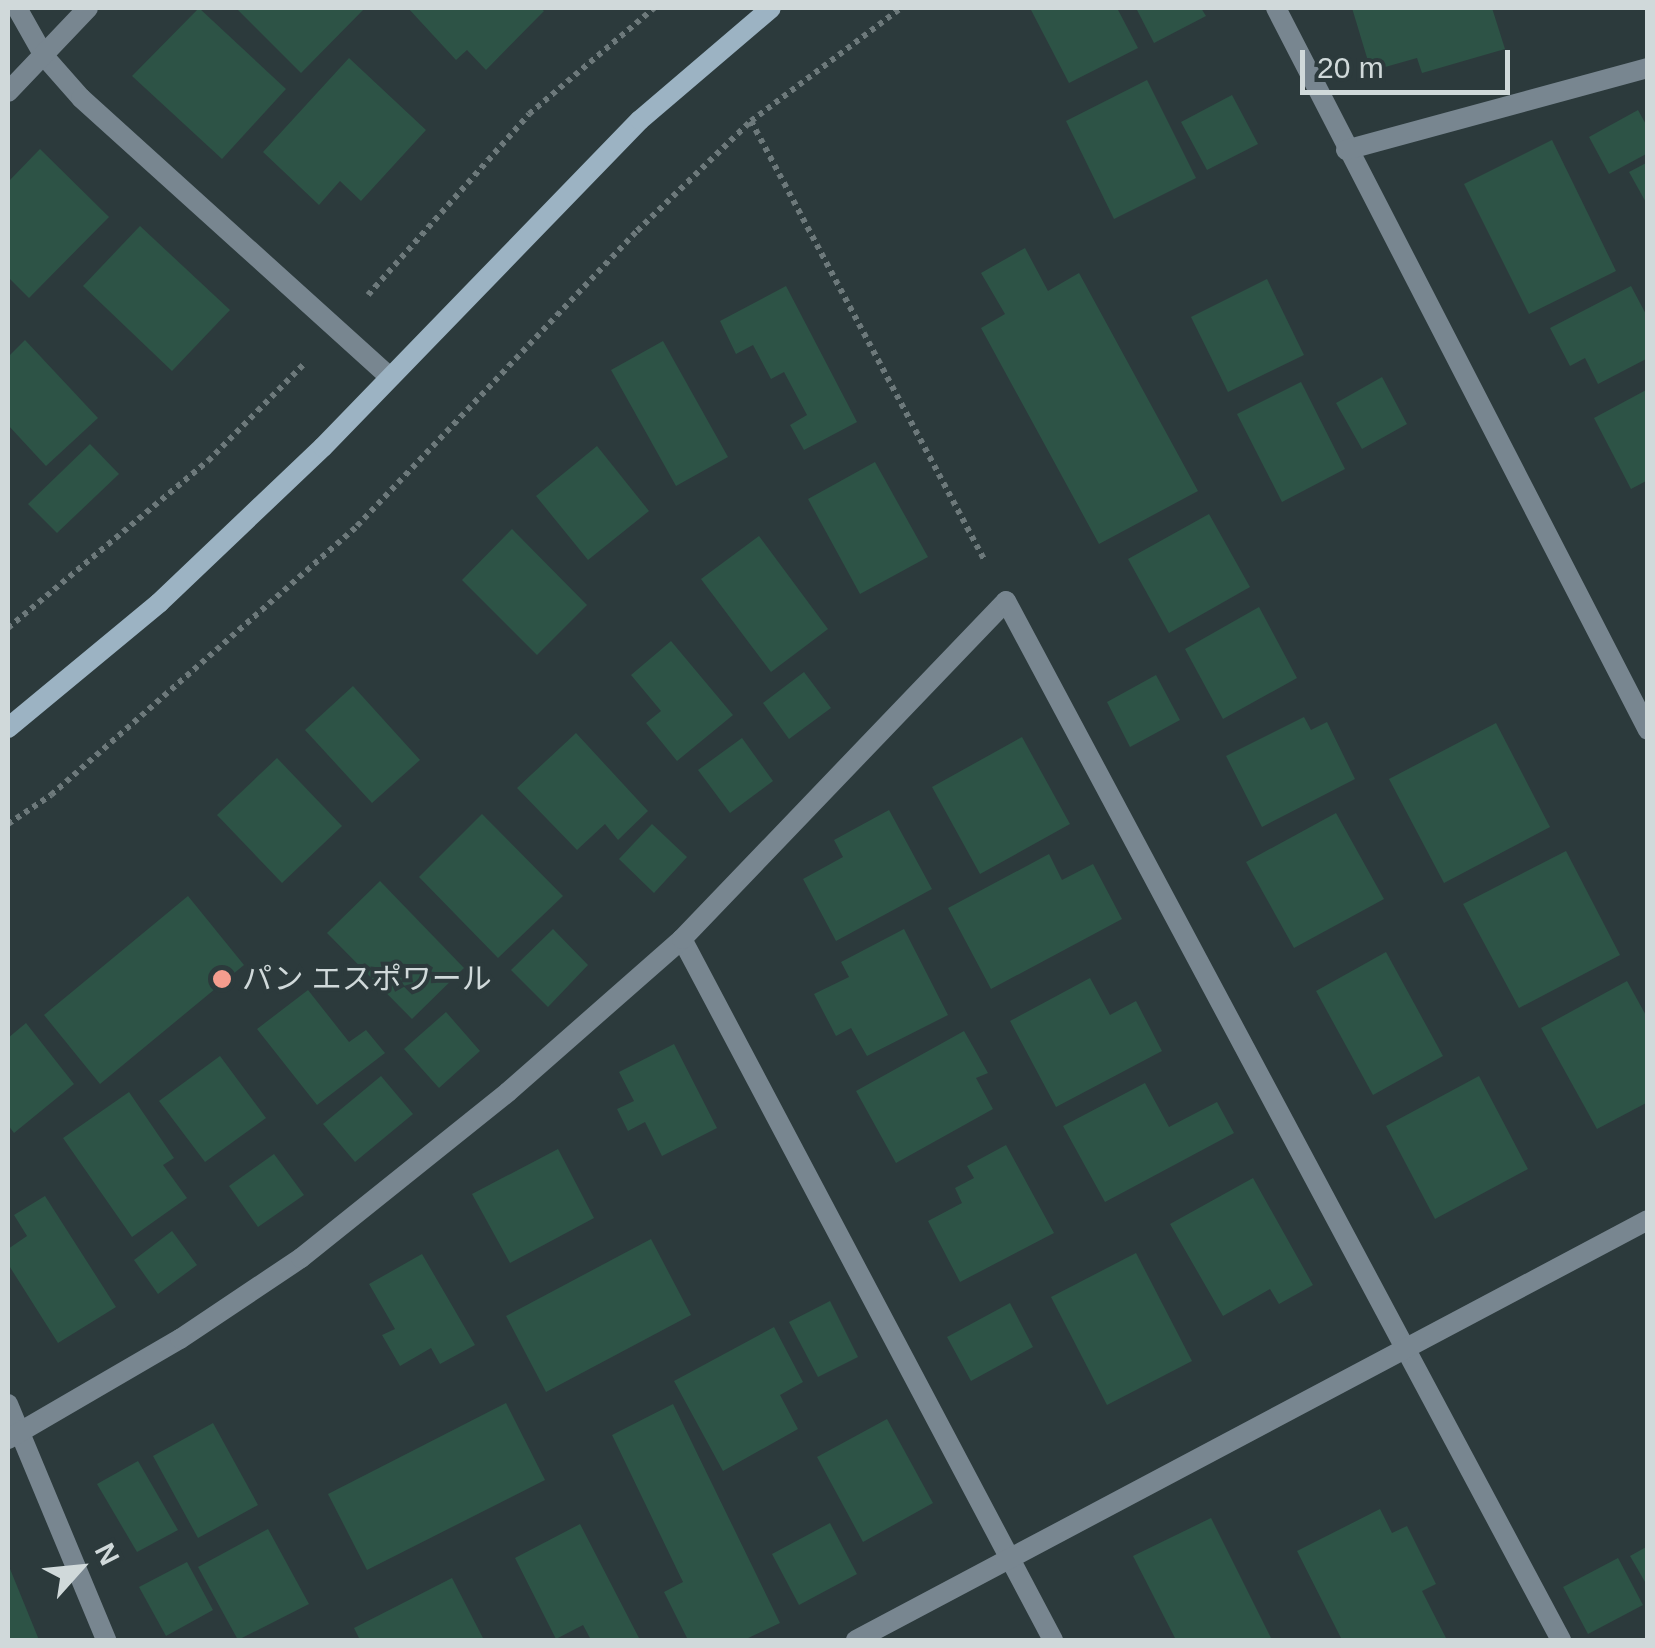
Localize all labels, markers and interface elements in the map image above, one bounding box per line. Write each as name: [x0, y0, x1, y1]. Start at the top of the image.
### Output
scale bar: [1305, 30, 1515, 92]
text: 20 m: [1317, 51, 1384, 84]
place label: パン エスポワール: [242, 961, 490, 997]
marker: パン エスポワール: [211, 968, 233, 990]
north arrow: [30, 1518, 130, 1618]
text: N: [89, 1538, 126, 1570]

